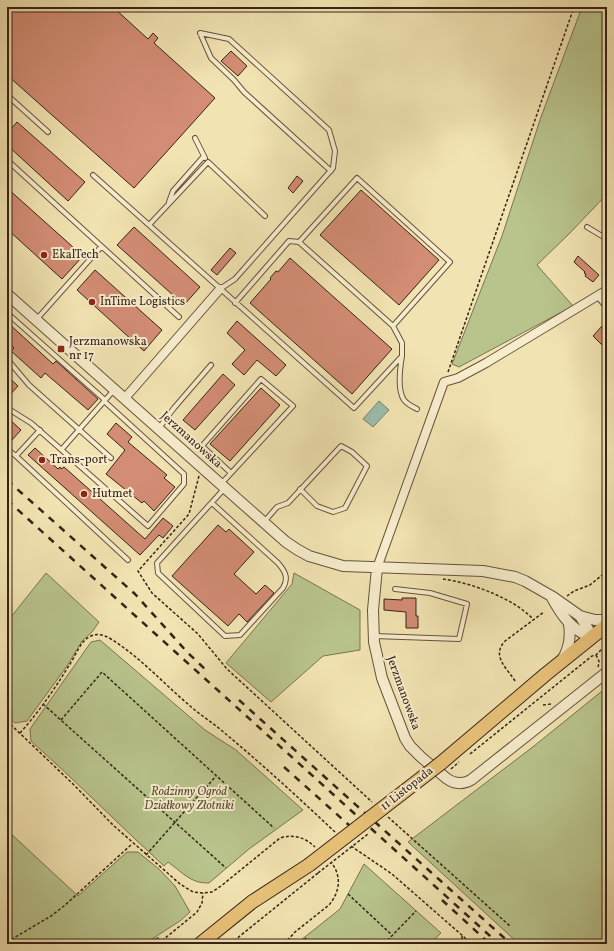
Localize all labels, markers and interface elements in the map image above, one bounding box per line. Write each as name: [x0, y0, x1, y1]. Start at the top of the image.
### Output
place label: EkalTech: [52, 247, 99, 263]
marker: EkalTech: [39, 250, 49, 260]
place label: InTime Logistics: [100, 294, 185, 310]
marker: InTime Logistics: [87, 297, 97, 307]
place label: Jerzmanowska nr 17: [69, 334, 147, 364]
marker: Jerzmanowska nr 17: [56, 344, 66, 354]
street label: Jerzmanowska: [157, 408, 225, 472]
place label: Trans-port: [50, 452, 107, 468]
marker: Trans-port: [37, 455, 47, 465]
place label: Hutmet: [92, 486, 133, 502]
marker: Hutmet: [79, 489, 89, 499]
street label: Jerzmanowska: [382, 654, 424, 732]
street label: 11 Listopada: [377, 763, 437, 815]
park label: Rodzinny Ogród Działkowy Złotniki: [144, 784, 235, 814]

